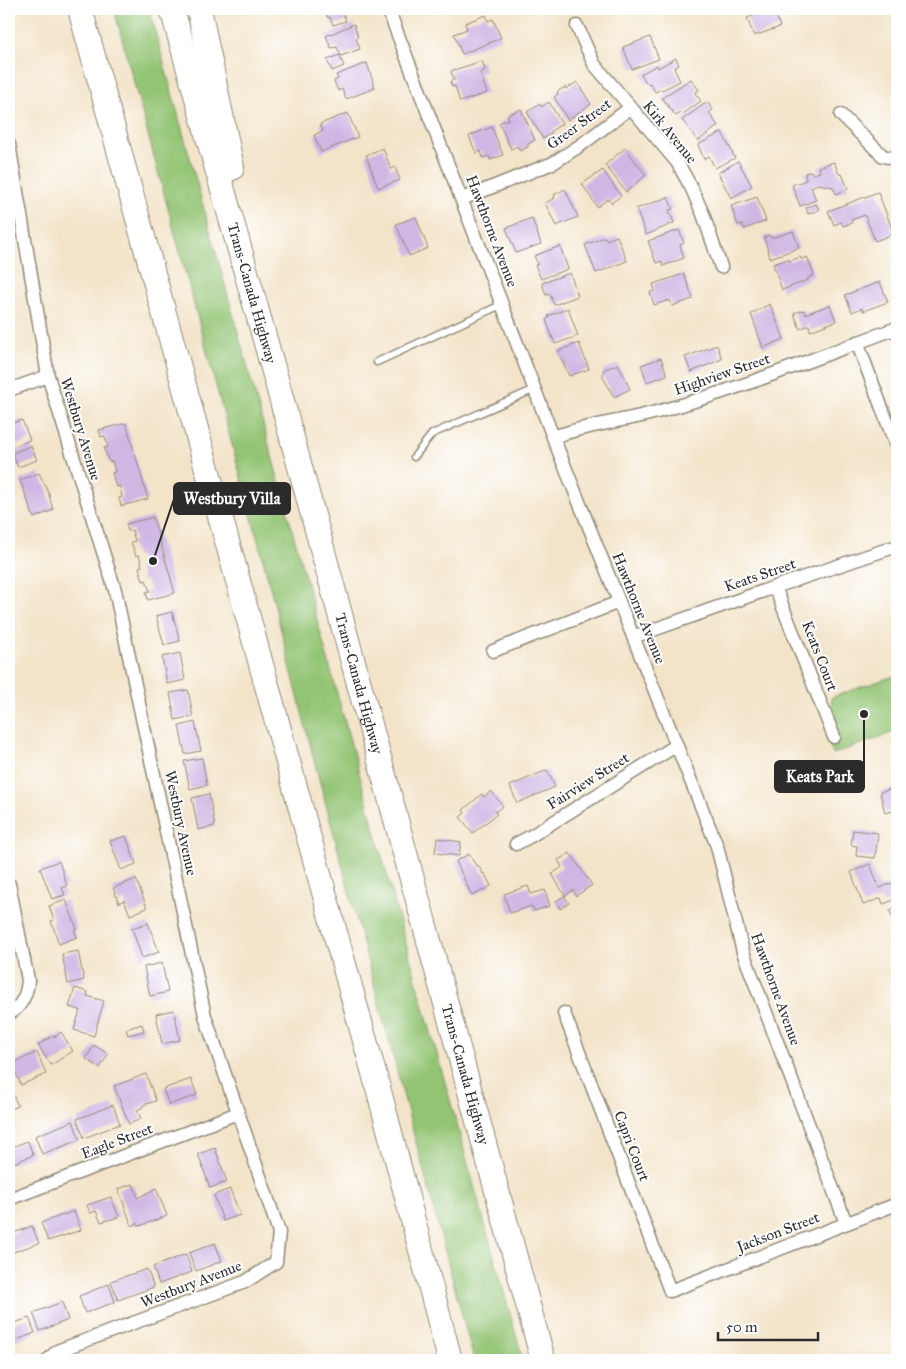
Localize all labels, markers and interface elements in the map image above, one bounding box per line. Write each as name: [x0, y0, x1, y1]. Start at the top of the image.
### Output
street label: Greer Street: [543, 94, 615, 153]
street label: Kirk Avenue: [639, 97, 701, 167]
street label: Hawthorne Avenue: [462, 172, 522, 290]
street label: Trans-Canada Highway: [224, 221, 280, 366]
street label: Highview Street: [672, 349, 773, 399]
street label: Westbury Avenue: [57, 375, 105, 483]
callout: Westbury Villa: [174, 483, 290, 514]
text: Westbury Villa: [184, 489, 282, 509]
street label: Hawthorne Avenue: [608, 550, 670, 666]
street label: Keats Street: [722, 554, 799, 596]
street label: Trans-Canada Highway: [331, 611, 387, 757]
street label: Keats Court: [798, 618, 842, 694]
street label: Fairview Street: [544, 748, 633, 813]
callout: Keats Park: [775, 761, 864, 792]
text: Keats Park: [786, 767, 855, 786]
street label: Westbury Avenue: [161, 769, 201, 877]
street label: Hawthorne Avenue: [747, 930, 805, 1048]
street label: Trans-Canada Highway: [438, 1002, 493, 1148]
street label: Capri Court: [610, 1108, 654, 1184]
street label: Eagle Street: [79, 1119, 156, 1163]
street label: Jackson Street: [732, 1208, 823, 1258]
street label: Westbury Avenue: [138, 1256, 244, 1312]
scale bar: [718, 1309, 818, 1341]
text: 50 m: [726, 1318, 758, 1336]

